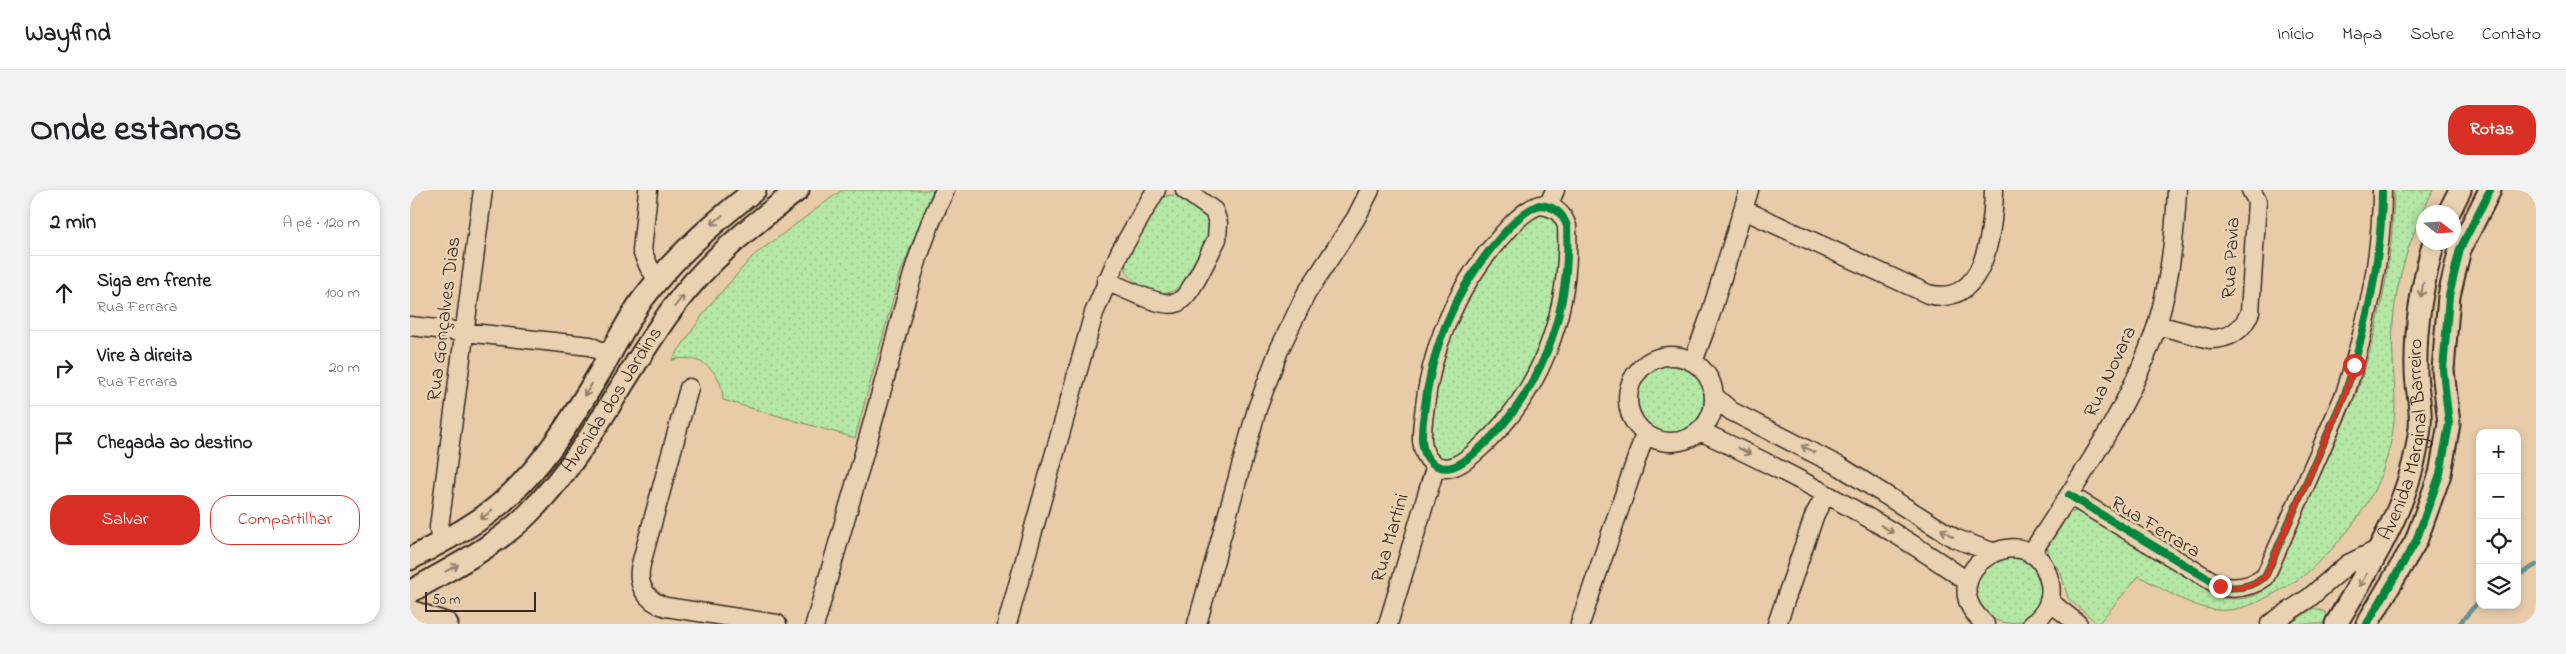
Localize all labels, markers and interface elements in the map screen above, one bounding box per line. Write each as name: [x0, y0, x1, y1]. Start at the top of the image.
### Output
text: Wayfind: [25, 17, 111, 52]
text: Início: [2277, 22, 2314, 48]
text: Mapa: [2342, 22, 2382, 48]
text: Sobre: [2410, 22, 2454, 48]
text: Contato: [2482, 22, 2541, 48]
text: Onde estamos: [30, 105, 242, 156]
button: Rotas: [2448, 105, 2536, 155]
north arrow: [2416, 205, 2461, 250]
text: 2 min: [50, 208, 96, 238]
text: A pé · 120 m: [282, 211, 360, 235]
one-way arrow: [711, 214, 724, 225]
street label: Rua Pavia: [2215, 217, 2249, 299]
street label: Rua Gonçalves Dias: [421, 235, 469, 403]
text: Siga em frente: [97, 268, 211, 295]
icon: ahead: [50, 279, 78, 307]
text: 100 m: [325, 281, 360, 305]
one-way arrow: [2417, 281, 2426, 297]
text: Rua Ferrara: [97, 295, 177, 319]
one-way arrow: [673, 295, 684, 308]
street label: Avenida dos Jardins: [554, 321, 670, 479]
street label: Rua Novara: [2077, 322, 2145, 422]
street label: Avenida Marginal Barreiro: [2371, 338, 2435, 546]
text: Vire à direita: [97, 343, 192, 370]
icon: right: [50, 354, 78, 382]
route start: [2343, 354, 2366, 377]
text: 20 m: [329, 356, 360, 380]
text: Rua Ferrara: [97, 370, 177, 394]
one-way arrow: [583, 383, 593, 397]
icon: arrive: [50, 429, 78, 457]
map controls: [2476, 429, 2521, 609]
button: +: [2476, 429, 2521, 474]
text: Chegada ao destino: [97, 430, 252, 457]
one-way arrow: [1801, 444, 1816, 454]
one-way arrow: [1736, 447, 1751, 457]
button: −: [2476, 474, 2521, 519]
street label: Rua Martini: [1364, 490, 1418, 586]
street label: Rua Ferrara: [2105, 490, 2205, 566]
button: Salvar: [50, 495, 200, 545]
button: Compartilhar: [210, 495, 360, 545]
one-way arrow: [480, 510, 493, 521]
button: locate: [2476, 519, 2521, 564]
one-way arrow: [1879, 524, 1893, 534]
one-way arrow: [1941, 528, 1955, 538]
one-way arrow: [445, 562, 459, 572]
button: layers: [2476, 564, 2521, 609]
one-way arrow: [2357, 572, 2367, 586]
route end: [2209, 575, 2232, 598]
scale bar: [425, 589, 536, 612]
text: 50 m: [432, 590, 460, 611]

